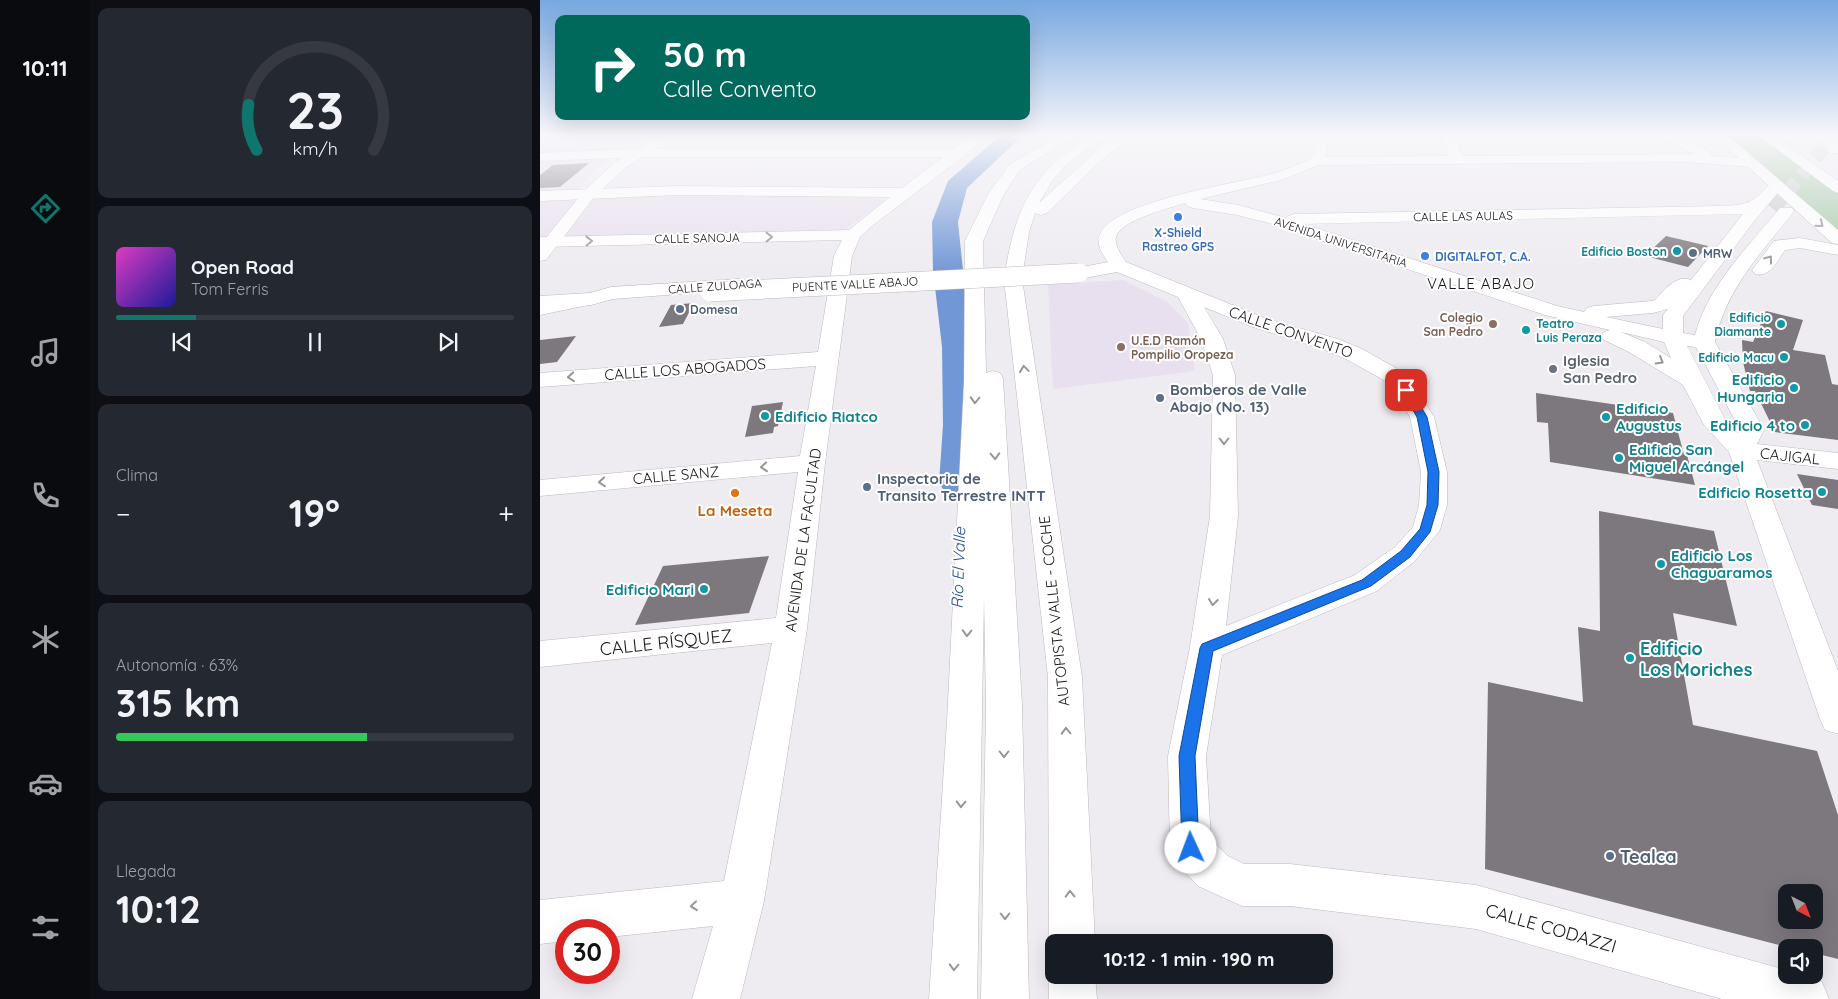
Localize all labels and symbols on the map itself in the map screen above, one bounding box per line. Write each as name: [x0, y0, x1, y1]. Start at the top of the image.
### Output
street label: CALLE LAS AULAS: [1413, 208, 1513, 224]
marker: X-Shield Rastreo GPS: [1172, 211, 1184, 223]
street label: AVENIDA UNIVERSITARIA: [1273, 213, 1410, 271]
one-way arrow: [1815, 218, 1824, 227]
place label: X-Shield Rastreo GPS: [1142, 225, 1214, 254]
street label: CALLE SANOJA: [654, 230, 740, 246]
one-way arrow: [765, 232, 773, 242]
one-way arrow: [585, 235, 593, 246]
place label: Edificio Boston: [1581, 244, 1667, 259]
marker: Edificio Boston: [1671, 245, 1683, 257]
place label: MRW: [1703, 246, 1733, 261]
marker: MRW: [1687, 247, 1699, 259]
place label: DIGITALFOT, C.A.: [1435, 249, 1531, 264]
marker: DIGITALFOT, C.A.: [1419, 250, 1431, 262]
one-way arrow: [1764, 256, 1772, 265]
street label: PUENTE VALLE ABAJO: [792, 273, 918, 295]
district label: VALLE ABAJO: [1427, 274, 1535, 293]
street label: CALLE ZULOAGA: [668, 275, 763, 297]
place label: Domesa: [690, 302, 738, 317]
street label: CALLE CONVENTO: [1226, 302, 1356, 362]
marker: Domesa: [674, 303, 686, 315]
place label: Colegio San Pedro: [1424, 310, 1483, 339]
place label: Edificio Diamante: [1714, 310, 1772, 339]
place label: Teatro Luis Peraza: [1536, 316, 1602, 345]
marker: Colegio San Pedro: [1487, 318, 1499, 330]
marker: Edificio Diamante: [1775, 318, 1787, 330]
marker: Teatro Luis Peraza: [1520, 324, 1532, 336]
place label: U.E.D Ramón Pompilio Oropeza: [1131, 333, 1233, 362]
marker: U.E.D Ramón Pompilio Oropeza: [1115, 341, 1127, 353]
place label: Edificio Macu: [1698, 350, 1774, 365]
place label: Iglesia San Pedro: [1563, 351, 1637, 387]
marker: Edificio Macu: [1778, 351, 1790, 363]
street label: CALLE LOS ABOGADOS: [604, 354, 766, 384]
one-way arrow: [1655, 354, 1664, 364]
marker: Iglesia San Pedro: [1547, 363, 1559, 375]
one-way arrow: [1019, 365, 1030, 373]
pin: [1385, 369, 1427, 411]
place label: Edificio Hungaria: [1717, 370, 1784, 406]
one-way arrow: [567, 372, 575, 383]
place label: Bomberos de Valle Abajo (No. 13): [1170, 380, 1307, 416]
marker: Edificio Hungaria: [1788, 382, 1800, 394]
marker: Bomberos de Valle Abajo (No. 13): [1154, 392, 1166, 404]
one-way arrow: [970, 397, 980, 405]
place label: Edificio Augustus: [1616, 399, 1682, 435]
place label: Edificio Riatco: [775, 407, 878, 426]
marker: Edificio Riatco: [759, 410, 771, 422]
marker: Edificio Augustus: [1600, 411, 1612, 423]
place label: Edificio 4 to: [1710, 416, 1795, 435]
marker: Edificio 4 to: [1799, 419, 1811, 431]
one-way arrow: [1219, 437, 1229, 445]
place label: Edificio San Miguel Arcángel: [1629, 440, 1744, 476]
street label: CAJIGAL: [1759, 443, 1821, 469]
street label: AVENIDA DE LA FACULTAD: [781, 447, 825, 633]
one-way arrow: [990, 452, 1000, 460]
marker: Edificio San Miguel Arcángel: [1613, 452, 1625, 464]
street label: CALLE SANZ: [632, 462, 720, 488]
one-way arrow: [760, 462, 768, 473]
place label: Inspectoria de Transito Terrestre INTT: [877, 469, 1046, 505]
one-way arrow: [598, 476, 606, 487]
marker: Inspectoria de Transito Terrestre INTT: [861, 481, 873, 493]
place label: Edificio Rosetta: [1698, 483, 1812, 502]
marker: Edificio Rosetta: [1816, 486, 1828, 498]
marker: La Meseta: [729, 487, 741, 499]
place label: La Meseta: [698, 501, 772, 520]
street label: AUTOPISTA VALLE - COCHE: [1035, 515, 1073, 707]
water label: Río El Valle: [947, 526, 969, 609]
place label: Edificio Los Chaguaramos: [1671, 546, 1772, 582]
marker: Edificio Los Chaguaramos: [1655, 558, 1667, 570]
place label: Edificio Mari: [606, 580, 694, 599]
marker: Edificio Mari: [698, 583, 710, 595]
one-way arrow: [1208, 599, 1219, 607]
street label: CALLE RÍSQUEZ: [599, 624, 733, 660]
one-way arrow: [962, 629, 973, 637]
place label: Edificio Los Moriches: [1640, 637, 1753, 681]
marker: Edificio Los Moriches: [1624, 652, 1636, 664]
one-way arrow: [1061, 727, 1072, 735]
one-way arrow: [999, 750, 1009, 758]
one-way arrow: [956, 801, 966, 809]
position arrow: [1164, 821, 1216, 873]
place label: Tealca: [1620, 845, 1676, 868]
marker: Tealca: [1604, 850, 1616, 862]
north arrow: [1778, 884, 1822, 929]
one-way arrow: [1065, 890, 1076, 898]
street label: CALLE CODAZZI: [1483, 898, 1619, 958]
one-way arrow: [689, 900, 697, 911]
one-way arrow: [1000, 912, 1010, 920]
speed limit sign: 30: [555, 919, 620, 984]
one-way arrow: [949, 963, 959, 971]

